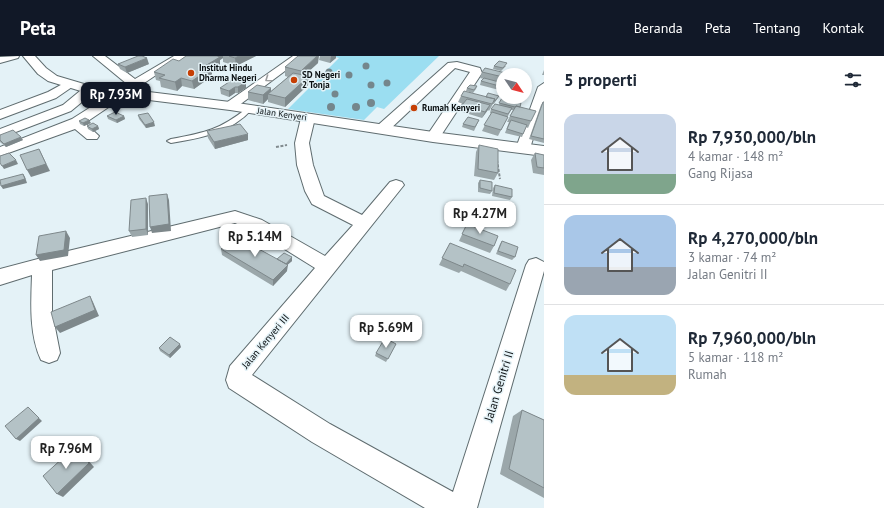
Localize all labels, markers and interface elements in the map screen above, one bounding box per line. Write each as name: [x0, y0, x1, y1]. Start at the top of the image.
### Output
text: Peta: [20, 16, 56, 40]
text: Beranda: [634, 19, 683, 37]
text: Peta: [705, 19, 731, 37]
text: Tentang: [753, 19, 801, 37]
text: Kontak: [823, 19, 864, 37]
place label: Institut Hindu Dharma Negeri: [199, 62, 257, 83]
marker: Institut Hindu Dharma Negeri: [186, 68, 196, 78]
north arrow: [496, 68, 532, 104]
map controls: [496, 68, 532, 104]
place label: SD Negeri 2 Tonja: [302, 69, 340, 90]
text: 5 properti: [564, 69, 637, 91]
icon: filters: [842, 69, 864, 91]
one-way arrow: [266, 74, 273, 81]
marker: SD Negeri 2 Tonja: [289, 75, 299, 85]
pin: Rp 7.93M: [75, 82, 157, 116]
text: Rp 7.93M: [90, 86, 142, 103]
place label: Rumah Kenyeri: [422, 102, 480, 113]
marker: Rumah Kenyeri: [409, 103, 419, 113]
street label: Jalan Kenyeri: [255, 104, 308, 122]
text: Rp 7,930,000/bln: [688, 126, 816, 148]
icon: home: [596, 130, 644, 178]
text: 4 kamar · 148 m²: [688, 148, 783, 165]
text: Gang Rijasa: [688, 165, 753, 182]
pin: Rp 4.27M: [439, 201, 521, 235]
text: Rp 4.27M: [453, 205, 507, 222]
pin: Rp 5.14M: [214, 224, 296, 258]
text: Rp 4,270,000/bln: [688, 227, 818, 249]
text: Rp 5.14M: [228, 228, 282, 245]
icon: home: [596, 231, 644, 279]
text: 3 kamar · 74 m²: [688, 249, 776, 266]
text: Jalan Genitri II: [688, 266, 768, 283]
street label: Jalan Kenyeri III: [238, 311, 292, 372]
pin: Rp 5.69M: [345, 315, 427, 349]
text: Rp 5.69M: [359, 319, 413, 336]
text: Rp 7,960,000/bln: [688, 327, 816, 349]
icon: home: [596, 331, 644, 379]
street label: Jalan Genitri II: [480, 349, 516, 424]
text: 5 kamar · 118 m²: [688, 349, 783, 366]
text: Rumah: [688, 366, 727, 383]
pin: Rp 7.96M: [25, 436, 107, 470]
text: Rp 7.96M: [40, 440, 92, 457]

